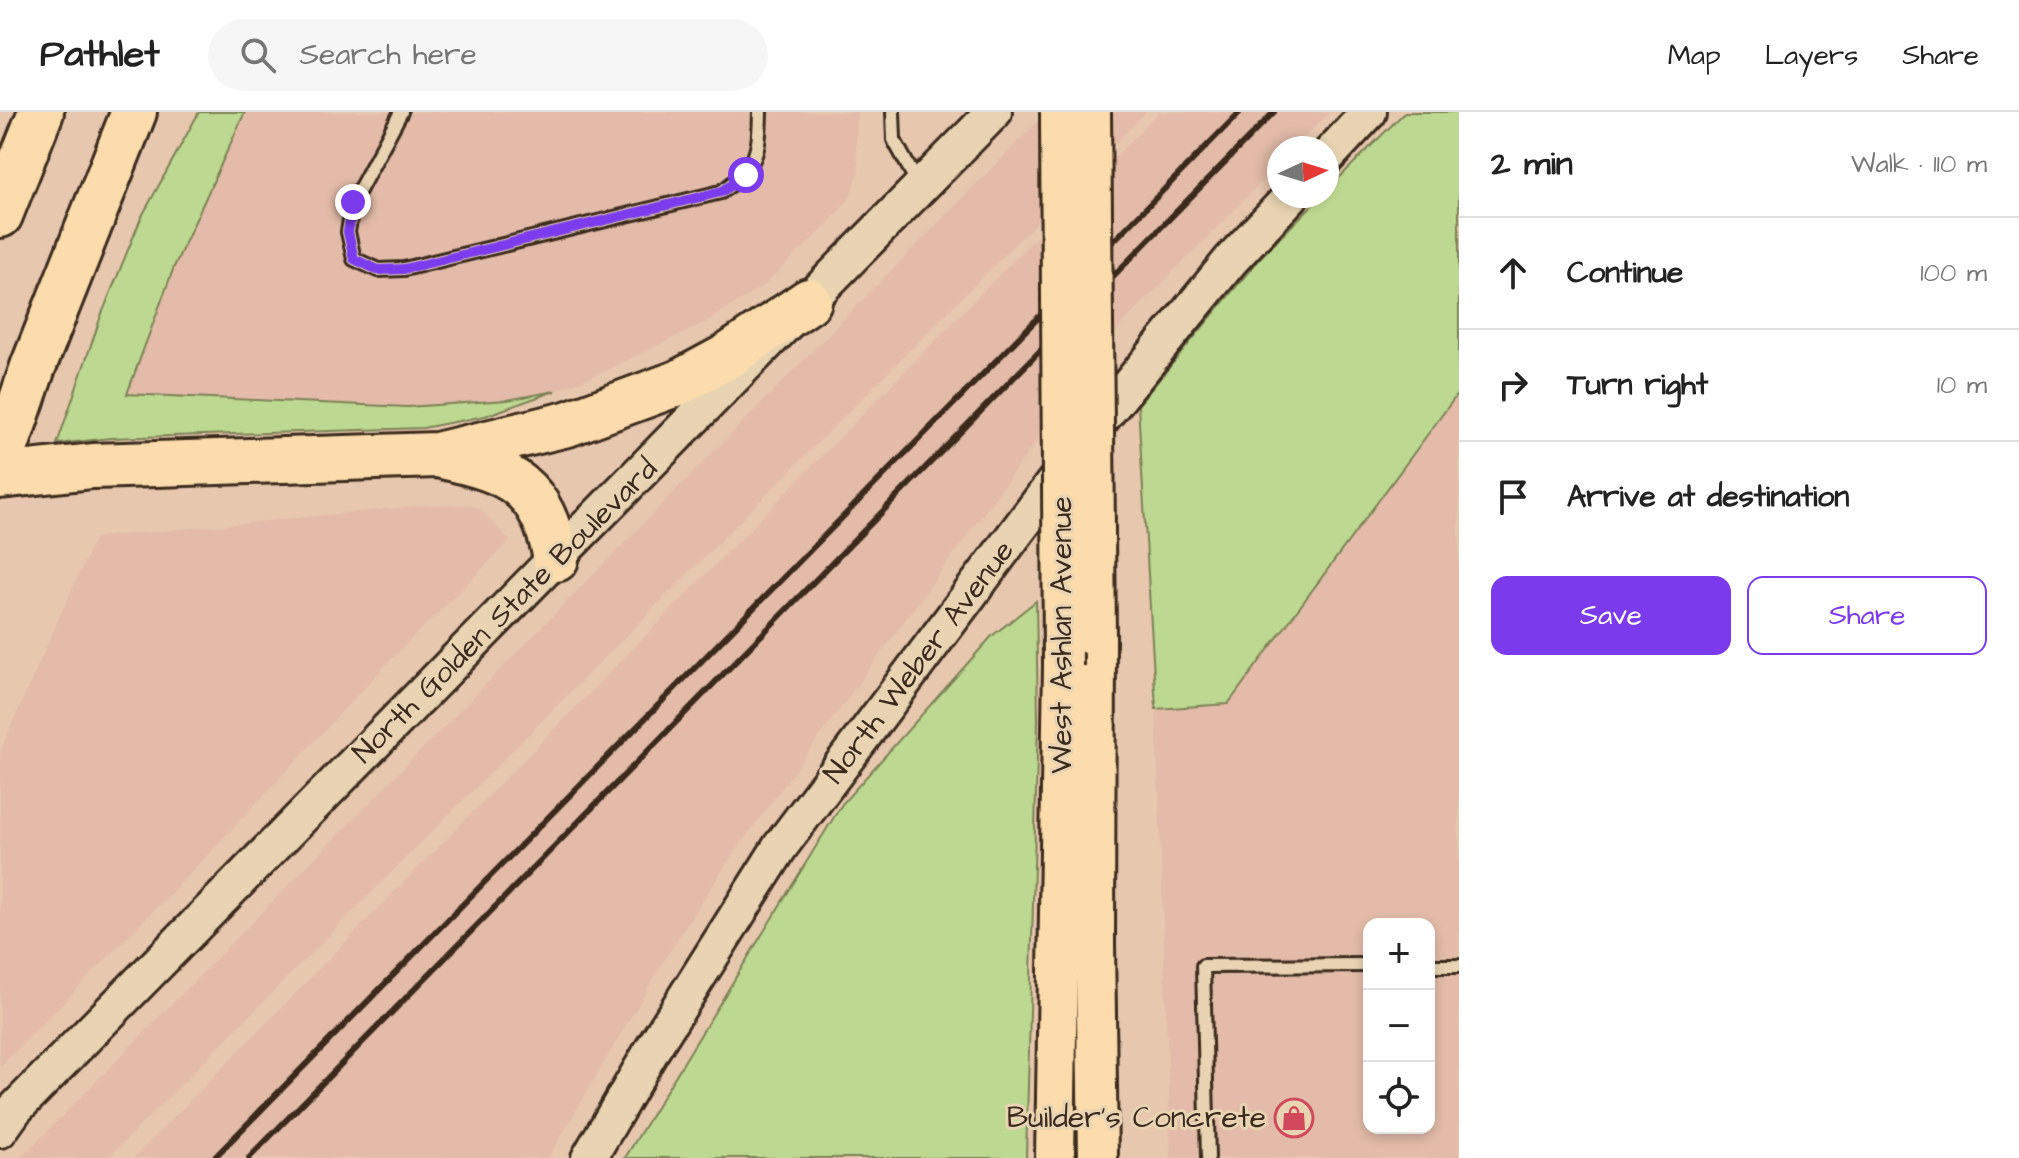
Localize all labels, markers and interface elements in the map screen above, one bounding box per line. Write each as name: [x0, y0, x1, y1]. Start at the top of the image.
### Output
search box: [208, 19, 768, 91]
text: Pathlet: [40, 29, 160, 81]
icon: search: [236, 33, 280, 77]
text: Search here: [300, 34, 477, 76]
text: Map: [1668, 36, 1721, 75]
text: Layers: [1765, 36, 1858, 75]
text: Share: [1902, 36, 1979, 75]
north arrow: [1267, 136, 1339, 208]
text: 2 min: [1491, 140, 1573, 188]
text: Walk · 110 m: [1851, 146, 1987, 182]
route start: [728, 157, 764, 193]
route end: [335, 184, 371, 220]
icon: ahead: [1491, 251, 1535, 295]
text: Continue: [1567, 252, 1683, 294]
text: 100 m: [1920, 255, 1987, 291]
icon: right: [1491, 363, 1535, 407]
text: Turn right: [1567, 364, 1708, 406]
text: 10 m: [1937, 367, 1987, 403]
street label: North Golden State Boulevard: [343, 449, 667, 773]
icon: arrive: [1491, 475, 1535, 519]
text: Arrive at destination: [1567, 476, 1849, 518]
street label: West Ashlan Avenue: [1041, 496, 1083, 774]
street label: North Weber Avenue: [814, 532, 1024, 792]
button: Save: [1491, 576, 1731, 655]
button: Share: [1747, 576, 1987, 655]
map controls: [1363, 918, 1435, 1134]
button: +: [1363, 918, 1435, 990]
button: −: [1363, 990, 1435, 1062]
button: locate: [1363, 1062, 1435, 1134]
place label: Builder's Concrete: [1007, 1097, 1266, 1139]
shop icon: Builder's Concrete: [1273, 1097, 1315, 1139]

